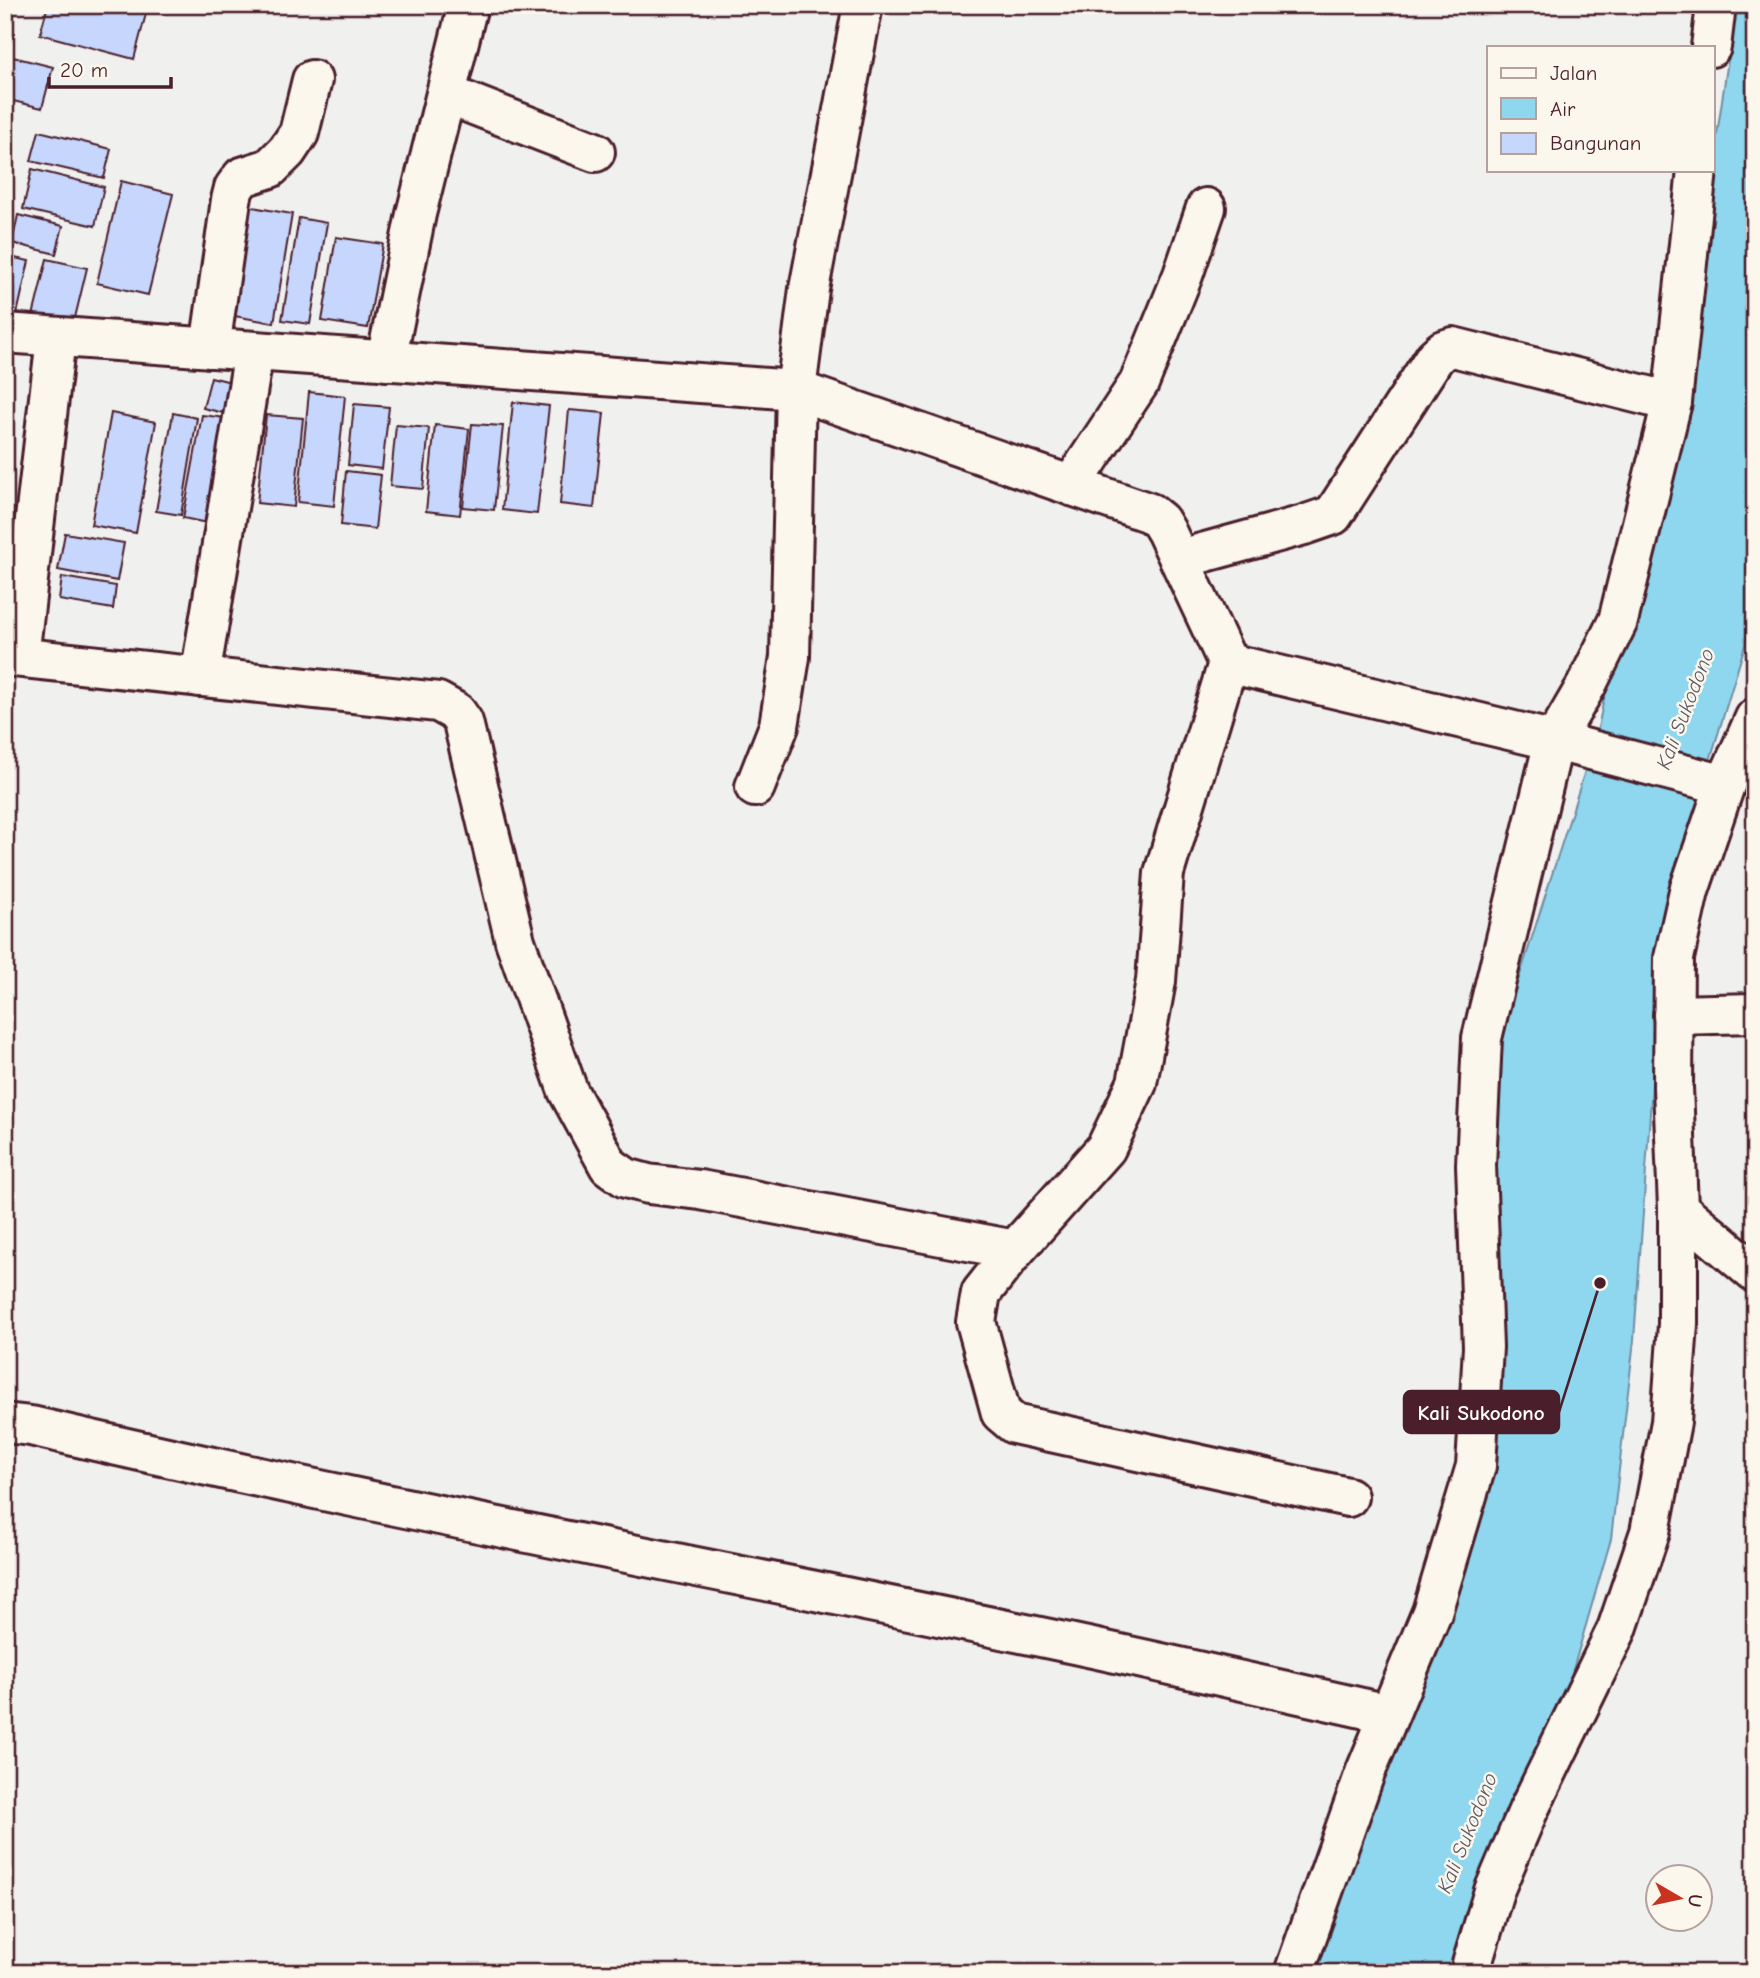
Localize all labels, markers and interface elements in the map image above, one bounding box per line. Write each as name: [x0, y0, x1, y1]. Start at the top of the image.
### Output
scale bar: [49, 46, 172, 90]
legend: [1487, 46, 1714, 172]
text: 20 m: [60, 58, 108, 82]
text: Jalan: [1550, 61, 1597, 85]
text: Air: [1550, 97, 1576, 121]
text: Bangunan: [1550, 131, 1641, 155]
water label: Kali Sukodono: [1651, 645, 1719, 773]
callout: Kali Sukodono: [1404, 1391, 1559, 1433]
text: Kali Sukodono: [1417, 1401, 1545, 1425]
water label: Kali Sukodono: [1432, 1769, 1502, 1897]
north arrow: [1644, 1862, 1714, 1932]
text: U: [1683, 1893, 1707, 1909]

